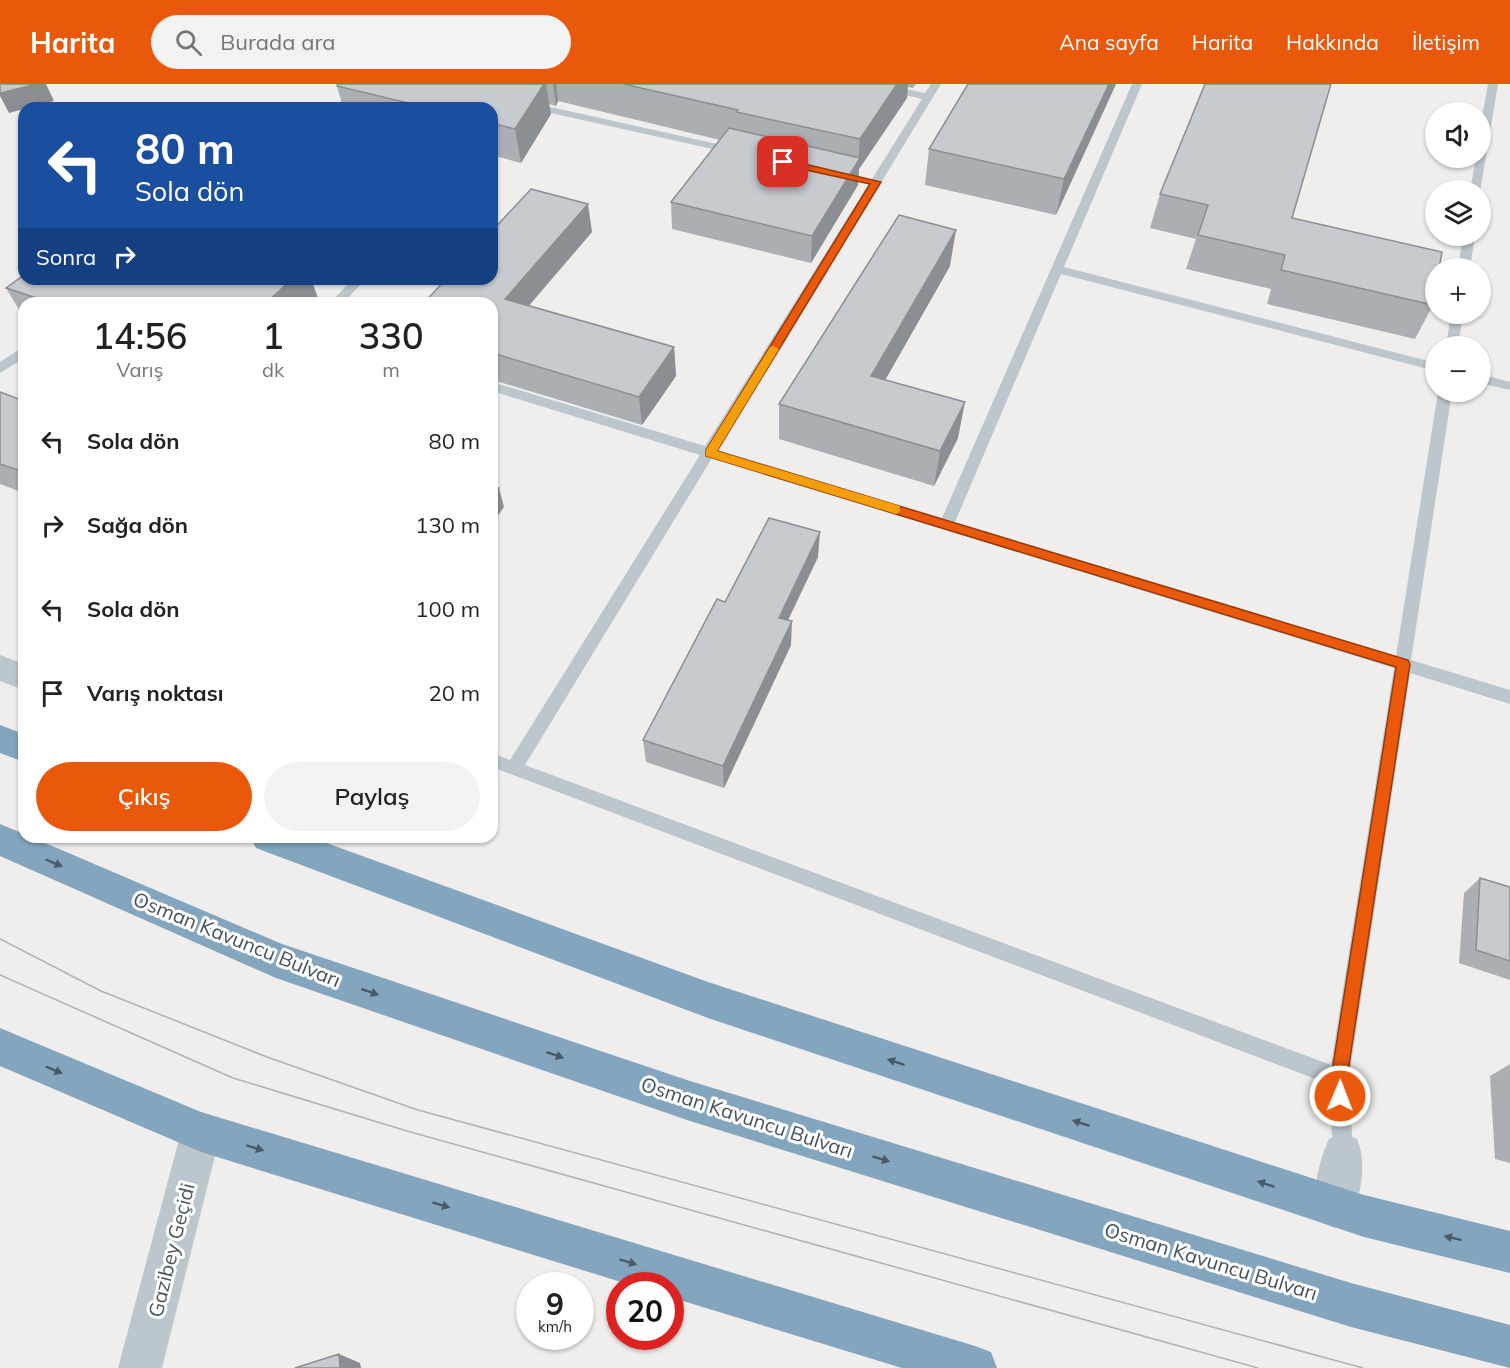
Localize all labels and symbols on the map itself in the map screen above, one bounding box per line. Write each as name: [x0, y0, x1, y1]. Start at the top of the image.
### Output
pin: [757, 136, 808, 187]
one-way arrow: [45, 859, 62, 868]
street label: Osman Kavuncu Bulvarı: [130, 886, 344, 992]
one-way arrow: [361, 987, 379, 997]
one-way arrow: [546, 1050, 564, 1060]
one-way arrow: [887, 1057, 905, 1066]
position arrow: [1308, 1064, 1372, 1128]
one-way arrow: [45, 1066, 63, 1075]
street label: Osman Kavuncu Bulvarı: [638, 1071, 856, 1163]
one-way arrow: [1072, 1118, 1090, 1127]
one-way arrow: [246, 1144, 264, 1153]
one-way arrow: [872, 1155, 890, 1165]
one-way arrow: [1257, 1179, 1275, 1188]
street label: Gazibey Geçidi: [142, 1180, 200, 1320]
one-way arrow: [432, 1201, 450, 1210]
street label: Osman Kavuncu Bulvarı: [1102, 1217, 1320, 1305]
one-way arrow: [1444, 1233, 1462, 1243]
one-way arrow: [619, 1258, 637, 1267]
speed limit sign: 20: [606, 1272, 684, 1350]

